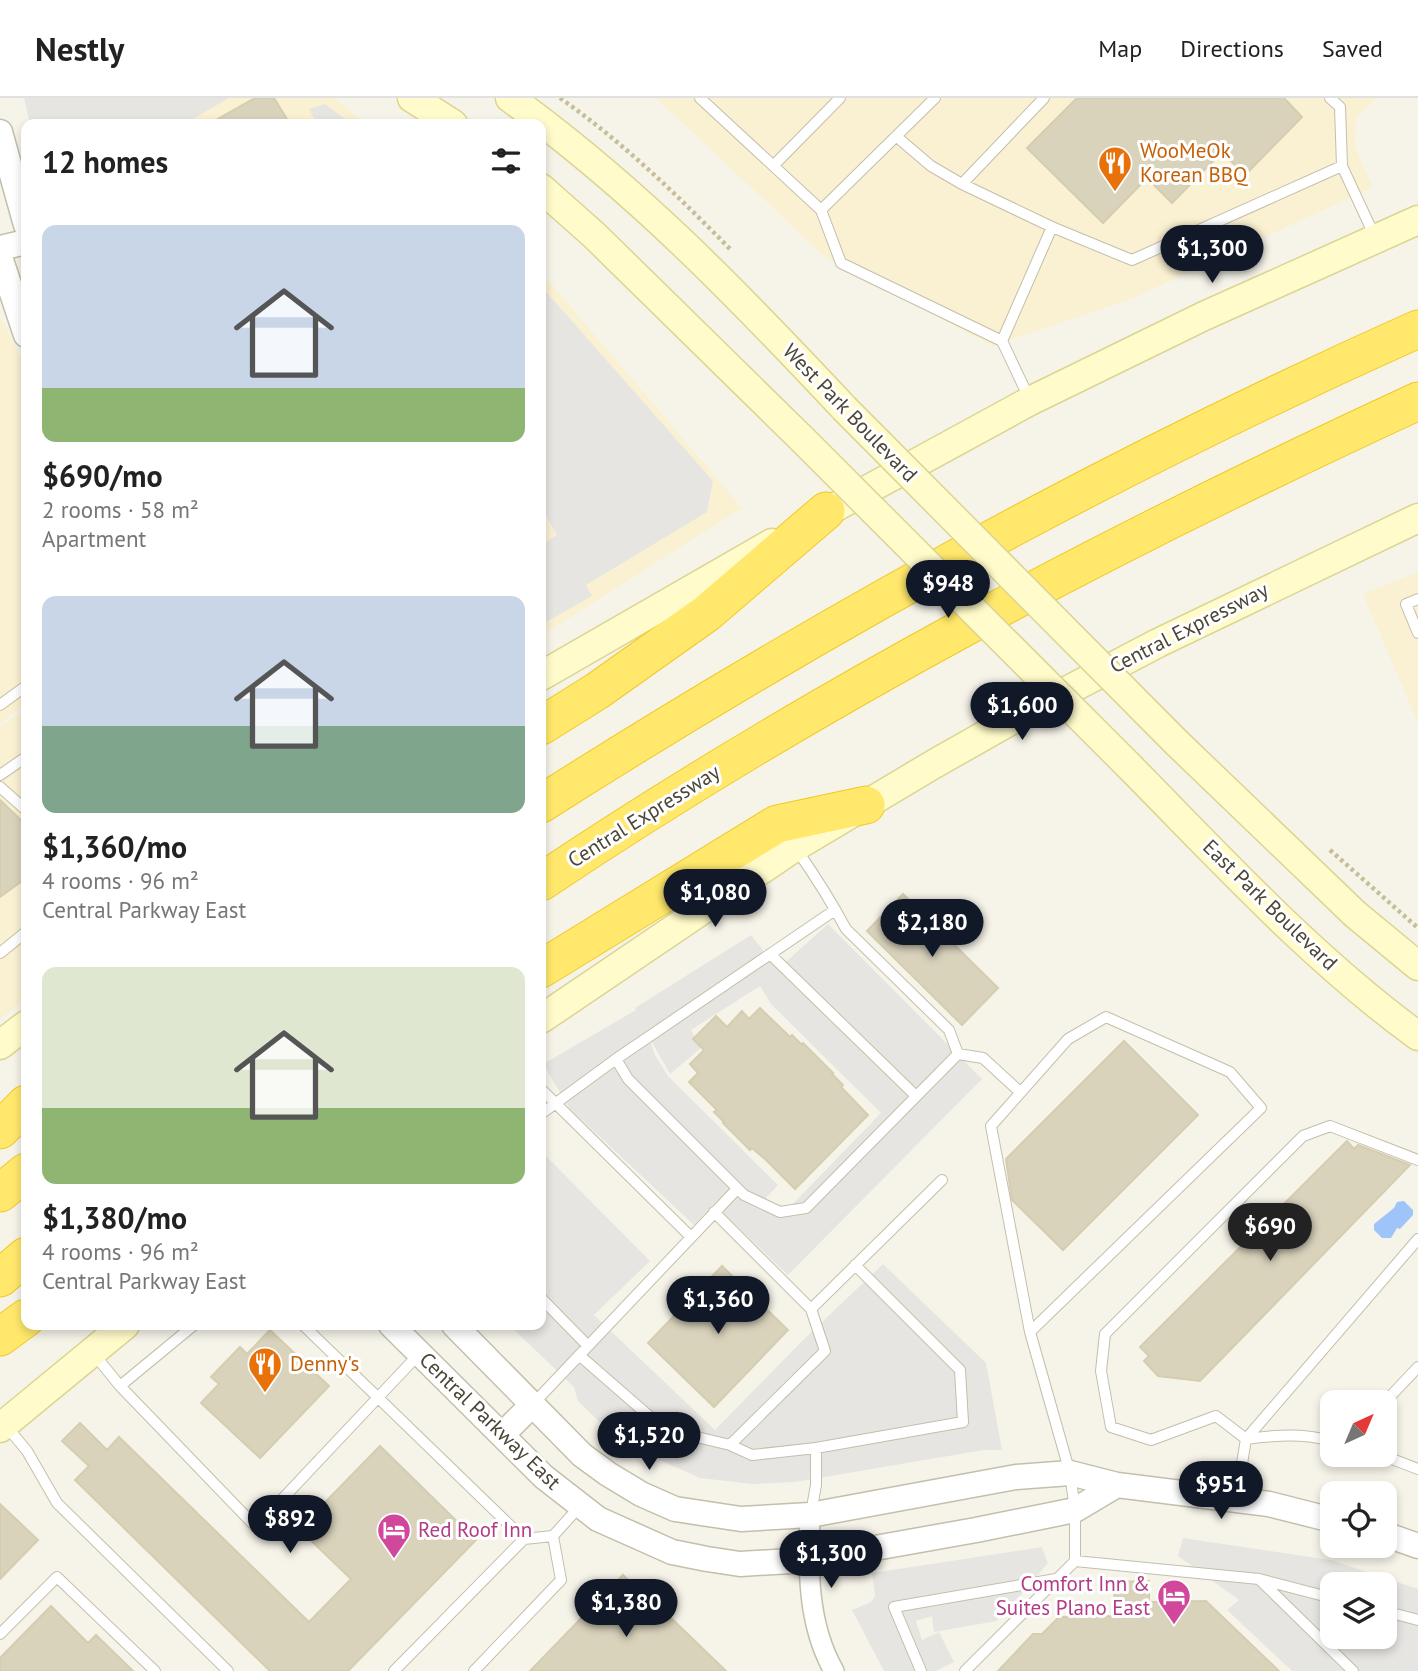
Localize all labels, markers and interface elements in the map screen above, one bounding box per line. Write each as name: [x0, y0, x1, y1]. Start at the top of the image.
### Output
text: Nestly: [35, 27, 124, 70]
text: Map: [1098, 33, 1142, 64]
text: Directions: [1180, 33, 1284, 64]
text: Saved: [1322, 33, 1383, 64]
place label: WooMeOk Korean BBQ: [1140, 137, 1248, 188]
text: 12 homes: [42, 142, 168, 181]
icon: filters: [487, 142, 525, 180]
restaurant icon: WooMeOk Korean BBQ: [1096, 144, 1134, 193]
pin: $1,300: [1155, 226, 1269, 285]
text: $1,300: [1176, 233, 1248, 262]
icon: home: [221, 270, 347, 396]
street label: West Park Boulevard: [777, 338, 923, 488]
text: $690/mo: [42, 456, 163, 495]
text: 2 rooms · 58 m²: [42, 495, 199, 524]
text: Apartment: [42, 524, 146, 553]
pin: $948: [907, 560, 989, 620]
text: $948: [922, 568, 974, 597]
street label: Central Expressway: [1105, 576, 1273, 679]
icon: home: [221, 641, 347, 767]
pin: $1,600: [965, 682, 1079, 742]
text: $1,600: [986, 690, 1058, 719]
street label: Central Expressway: [563, 758, 725, 873]
text: $1,360/mo: [42, 827, 187, 866]
street label: East Park Boulevard: [1197, 833, 1343, 976]
text: 4 rooms · 96 m²: [42, 866, 199, 895]
pin: $1,080: [658, 870, 772, 929]
text: $1,080: [679, 877, 751, 906]
text: Central Parkway East: [42, 895, 246, 924]
pin: $2,180: [875, 900, 989, 959]
text: $2,180: [896, 907, 968, 936]
icon: home: [221, 1012, 347, 1138]
text: $1,380/mo: [42, 1198, 187, 1237]
pin: $690: [1229, 1204, 1311, 1263]
text: $690: [1244, 1211, 1296, 1240]
text: 4 rooms · 96 m²: [42, 1237, 199, 1266]
text: Central Parkway East: [42, 1266, 246, 1295]
pin: $1,360: [661, 1276, 775, 1336]
text: $1,360: [682, 1284, 754, 1313]
restaurant icon: Denny's: [246, 1345, 284, 1394]
street label: Central Parkway East: [414, 1346, 567, 1495]
place label: Denny's: [290, 1350, 359, 1377]
north arrow: [1320, 1390, 1396, 1466]
map controls: [1320, 1390, 1397, 1649]
pin: $1,520: [592, 1412, 706, 1472]
text: $1,520: [613, 1420, 685, 1449]
pin: $951: [1180, 1462, 1262, 1521]
text: $951: [1195, 1469, 1247, 1498]
button: locate: [1320, 1481, 1397, 1558]
pin: $892: [249, 1496, 331, 1555]
text: $892: [264, 1503, 316, 1532]
hotel icon: Red Roof Inn: [375, 1511, 413, 1560]
place label: Red Roof Inn: [418, 1516, 532, 1543]
pin: $1,300: [774, 1530, 888, 1590]
text: $1,300: [795, 1538, 867, 1567]
place label: Comfort Inn & Suites Plano East: [996, 1570, 1150, 1621]
button: layers: [1320, 1572, 1397, 1649]
hotel icon: Comfort Inn & Suites Plano East: [1155, 1577, 1193, 1626]
pin: $1,380: [569, 1580, 683, 1639]
text: $1,380: [590, 1587, 662, 1616]

